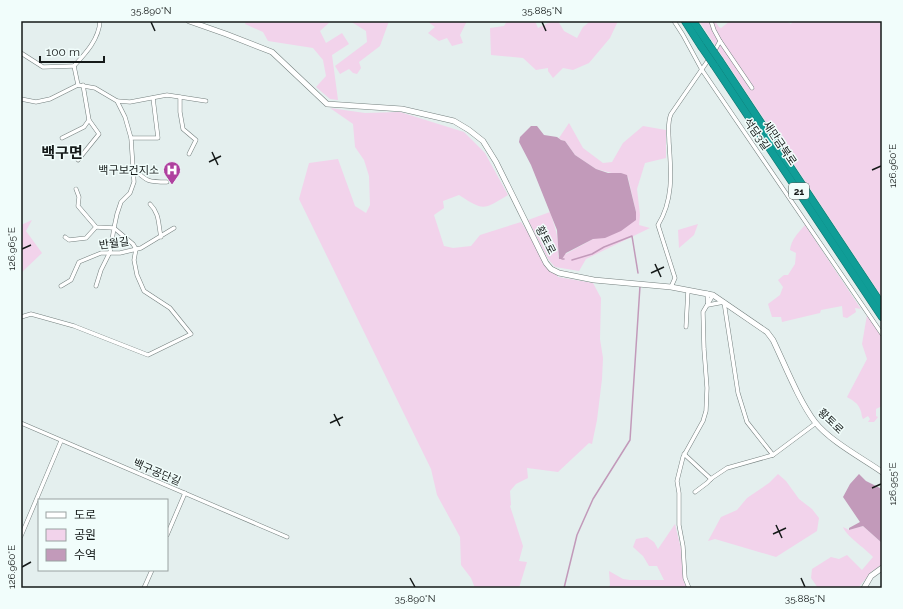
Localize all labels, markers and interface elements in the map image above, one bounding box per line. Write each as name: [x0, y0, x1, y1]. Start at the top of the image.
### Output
text: 35.890°N: [131, 5, 171, 16]
text: 35.885°N: [522, 5, 562, 16]
scale bar: [40, 38, 104, 64]
text: 100 m: [46, 45, 80, 59]
street label: 석담3길: [741, 116, 772, 153]
street label: 새만금북로: [760, 119, 799, 168]
district label: 백구면: [41, 144, 83, 162]
text: 126.960°E: [887, 144, 898, 188]
hospital icon: 백구보건지소: [162, 160, 182, 185]
place label: 백구보건지소: [98, 164, 159, 177]
road number: 21: [789, 183, 809, 199]
street label: 황토로: [533, 224, 558, 257]
text: 126.965°E: [6, 227, 17, 271]
street label: 반월길: [98, 235, 130, 252]
street label: 황토로: [815, 406, 846, 437]
street label: 백구공단길: [131, 457, 183, 488]
text: 126.955°E: [887, 463, 898, 505]
legend: [38, 499, 168, 571]
text: 도로: [74, 508, 96, 522]
text: 공원: [74, 528, 96, 542]
text: 126.960°E: [6, 545, 17, 589]
text: 수역: [74, 548, 96, 562]
text: 35.890°N: [395, 593, 435, 604]
text: 35.885°N: [785, 593, 825, 604]

